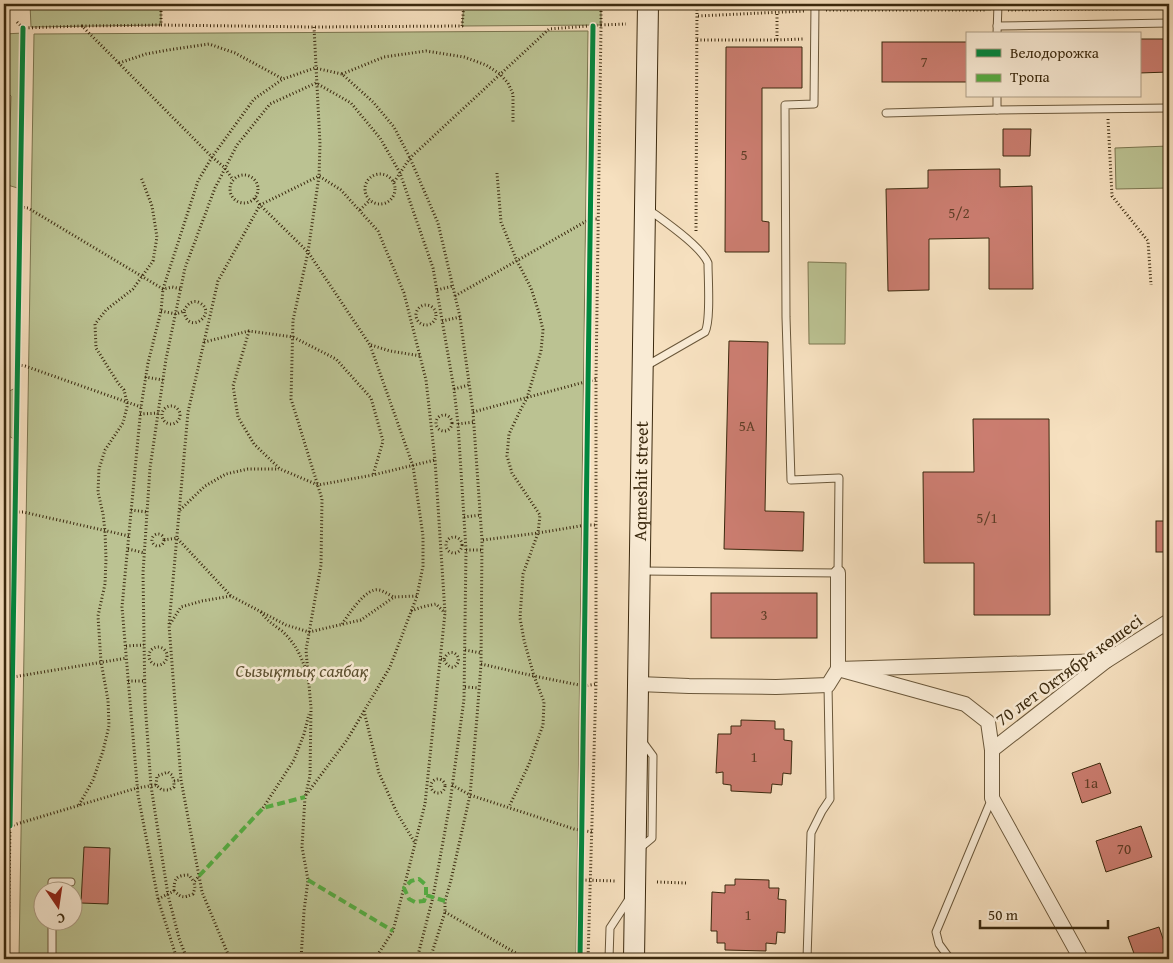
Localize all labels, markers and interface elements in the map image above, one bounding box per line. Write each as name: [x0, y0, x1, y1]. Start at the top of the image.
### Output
legend: [966, 32, 1140, 98]
text: Велодорожка: [1010, 42, 1100, 63]
house number: 7: [920, 51, 928, 72]
text: Тропа: [1010, 66, 1051, 87]
house number: 5: [740, 144, 748, 165]
house number: 5/2: [948, 202, 970, 223]
house number: 5А: [739, 415, 755, 436]
street label: Aqmeshit street: [626, 420, 655, 541]
house number: 5/1: [976, 507, 998, 528]
house number: 3: [760, 604, 768, 625]
street label: 70 лет Октября көшесі: [990, 607, 1148, 732]
park label: Сызықтық саябақ: [236, 657, 369, 684]
house number: 1: [750, 746, 758, 767]
house number: 1а: [1084, 772, 1099, 793]
house number: 70: [1117, 838, 1131, 859]
north arrow: [32, 880, 82, 930]
scale bar: [980, 898, 1108, 930]
house number: 1: [744, 904, 752, 925]
text: 50 m: [988, 904, 1019, 925]
text: С: [55, 908, 67, 929]

